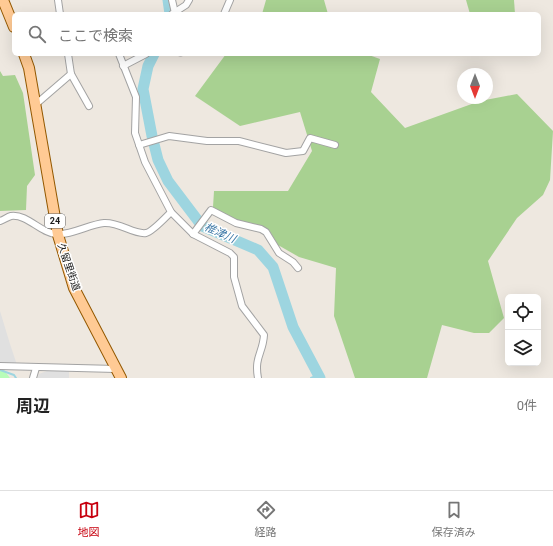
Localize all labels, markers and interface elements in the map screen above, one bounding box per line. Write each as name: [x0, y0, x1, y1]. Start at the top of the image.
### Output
search box: [12, 12, 541, 56]
icon: search: [26, 23, 48, 45]
text: ここで検索: [58, 27, 133, 45]
north arrow: [457, 68, 493, 104]
road number: 24: [45, 214, 65, 228]
water label: 椎津川: [202, 220, 239, 246]
street label: 久留里街道: [56, 242, 82, 292]
map controls: [505, 294, 541, 366]
button: locate: [505, 294, 541, 330]
button: layers: [505, 330, 541, 366]
text: 周辺: [16, 396, 50, 416]
text: 0件: [517, 398, 537, 413]
tab: 地図: [78, 499, 100, 539]
tab: 経路: [255, 499, 277, 539]
tab: 保存済み: [432, 499, 476, 539]

